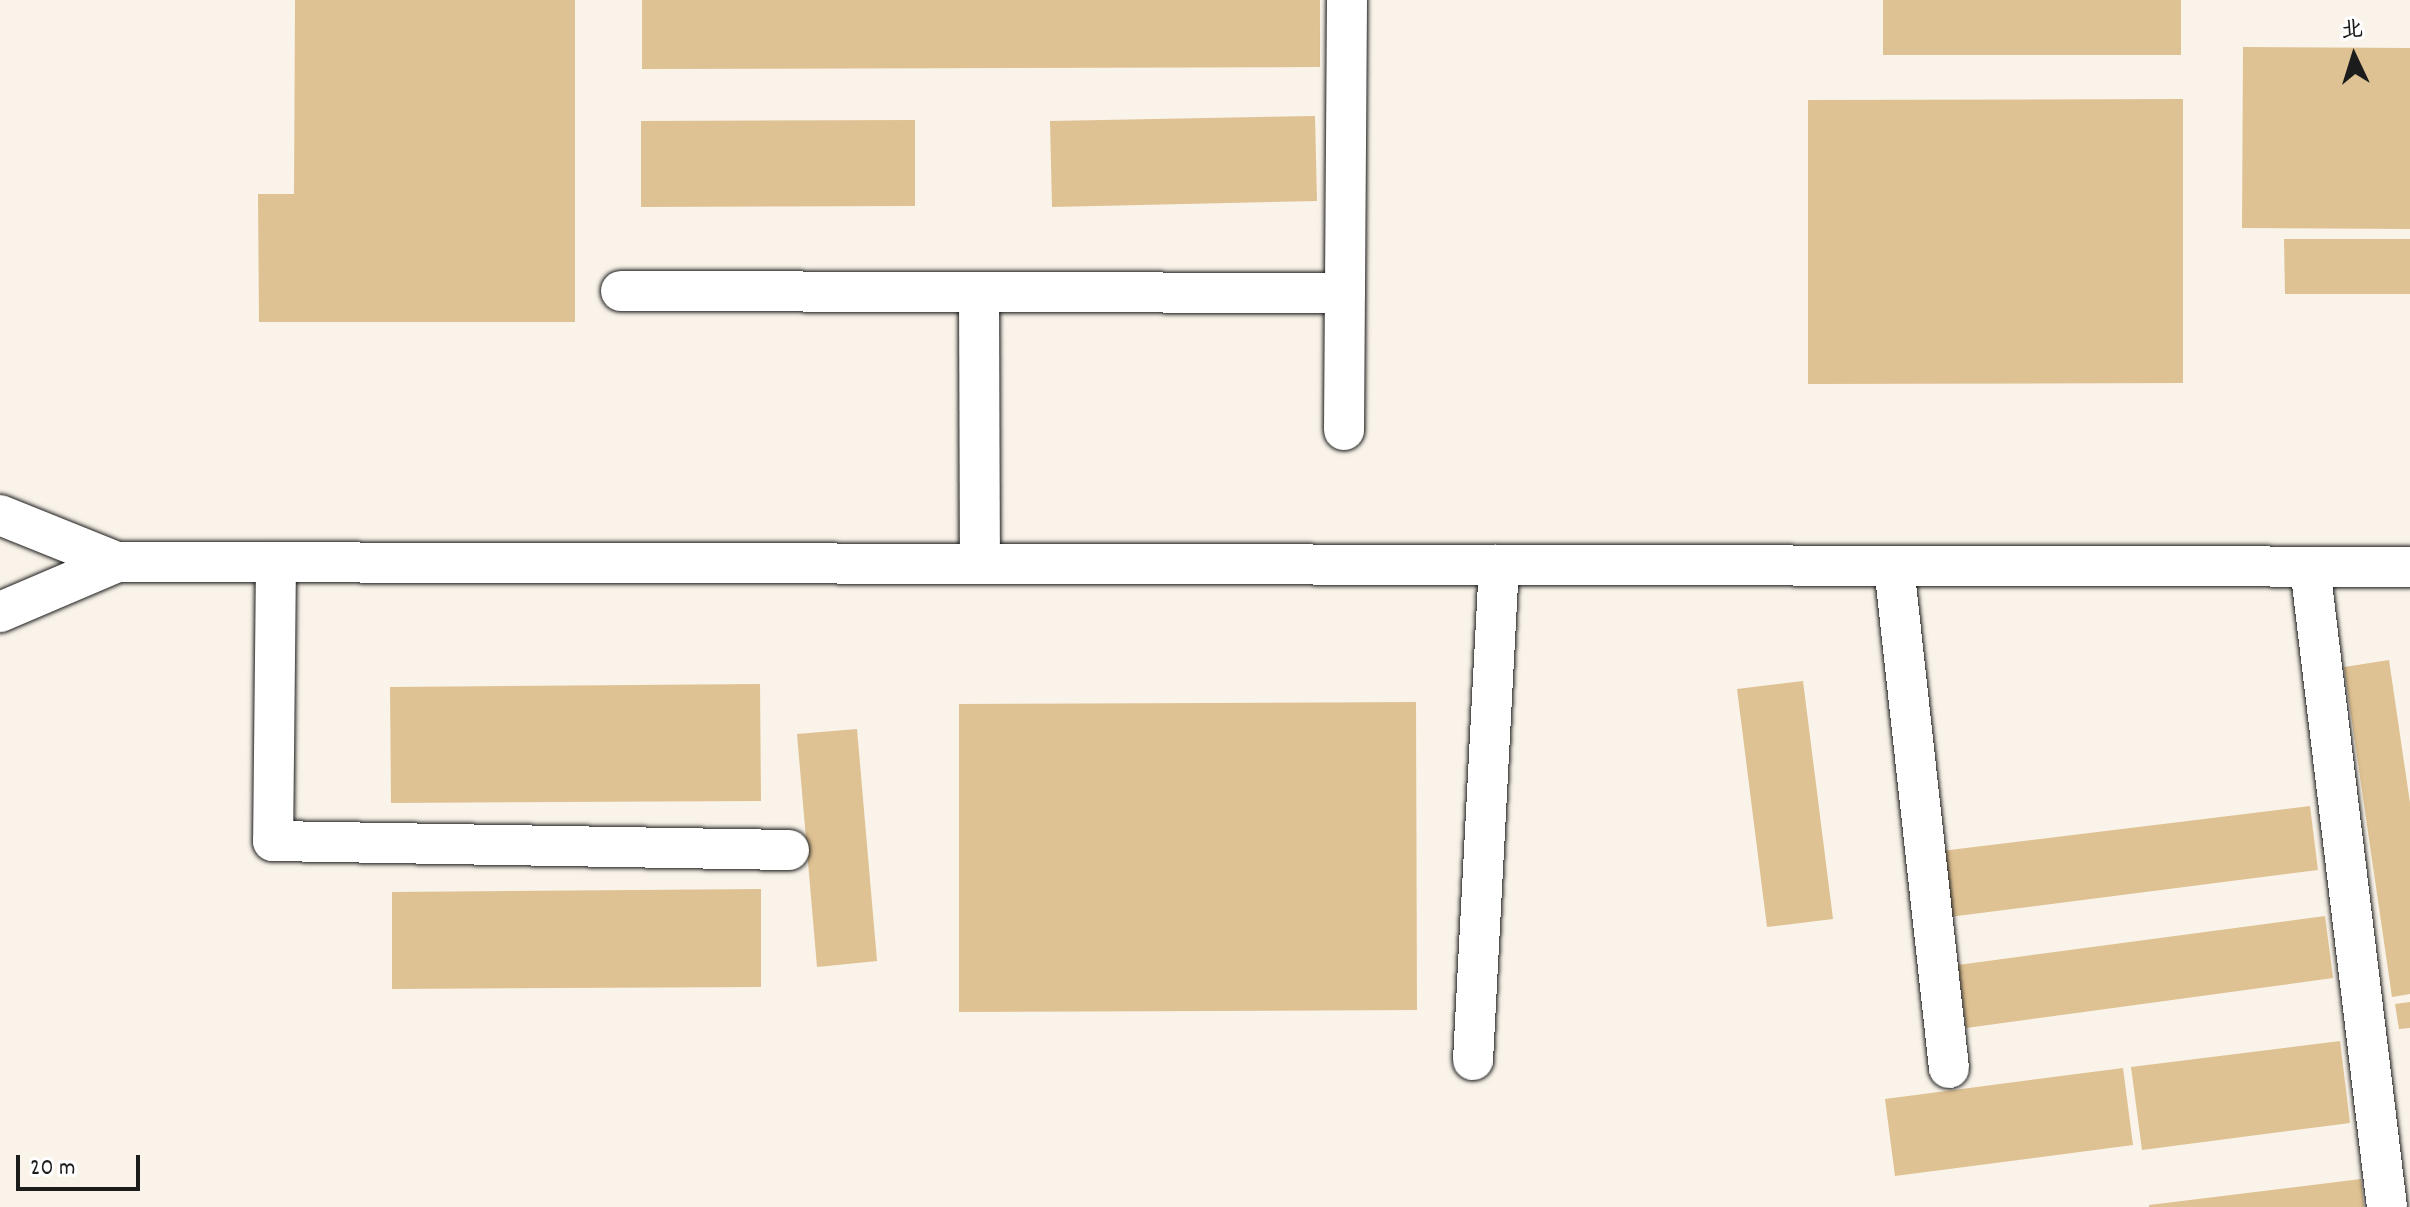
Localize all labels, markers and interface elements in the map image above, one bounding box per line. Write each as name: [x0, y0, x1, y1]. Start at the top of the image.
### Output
text: 北: [2340, 15, 2364, 48]
north arrow: [2314, 16, 2394, 96]
scale bar: [20, 1139, 144, 1189]
text: 20 m: [30, 1152, 76, 1186]

